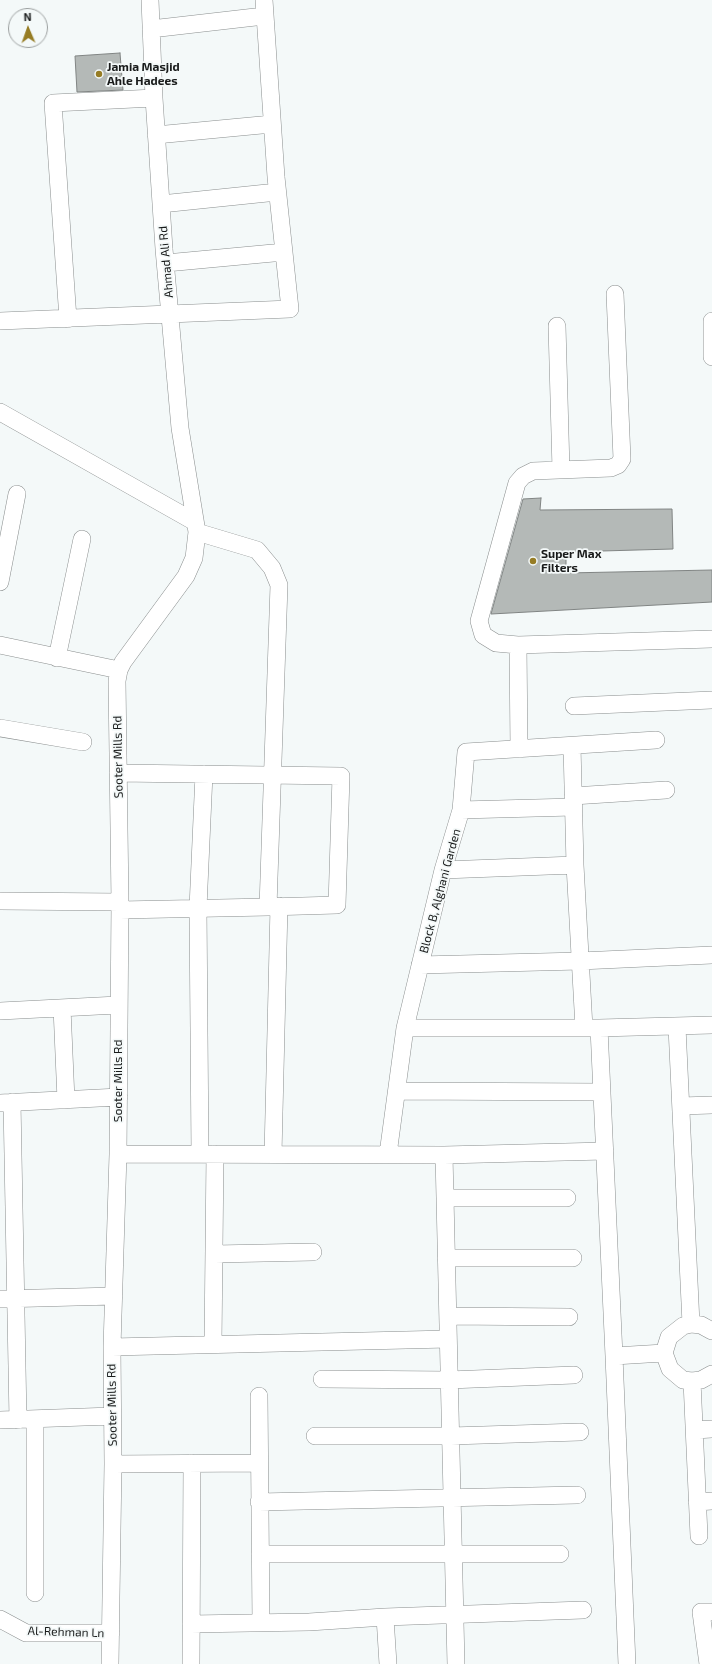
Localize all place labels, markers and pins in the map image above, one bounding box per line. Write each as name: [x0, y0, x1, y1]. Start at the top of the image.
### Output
place label: Jamia Masjid Ahle Hadees: [107, 60, 180, 88]
marker: Jamia Masjid Ahle Hadees: [94, 69, 104, 79]
place label: Super Max Filters: [541, 547, 601, 575]
marker: Super Max Filters: [528, 556, 538, 566]

